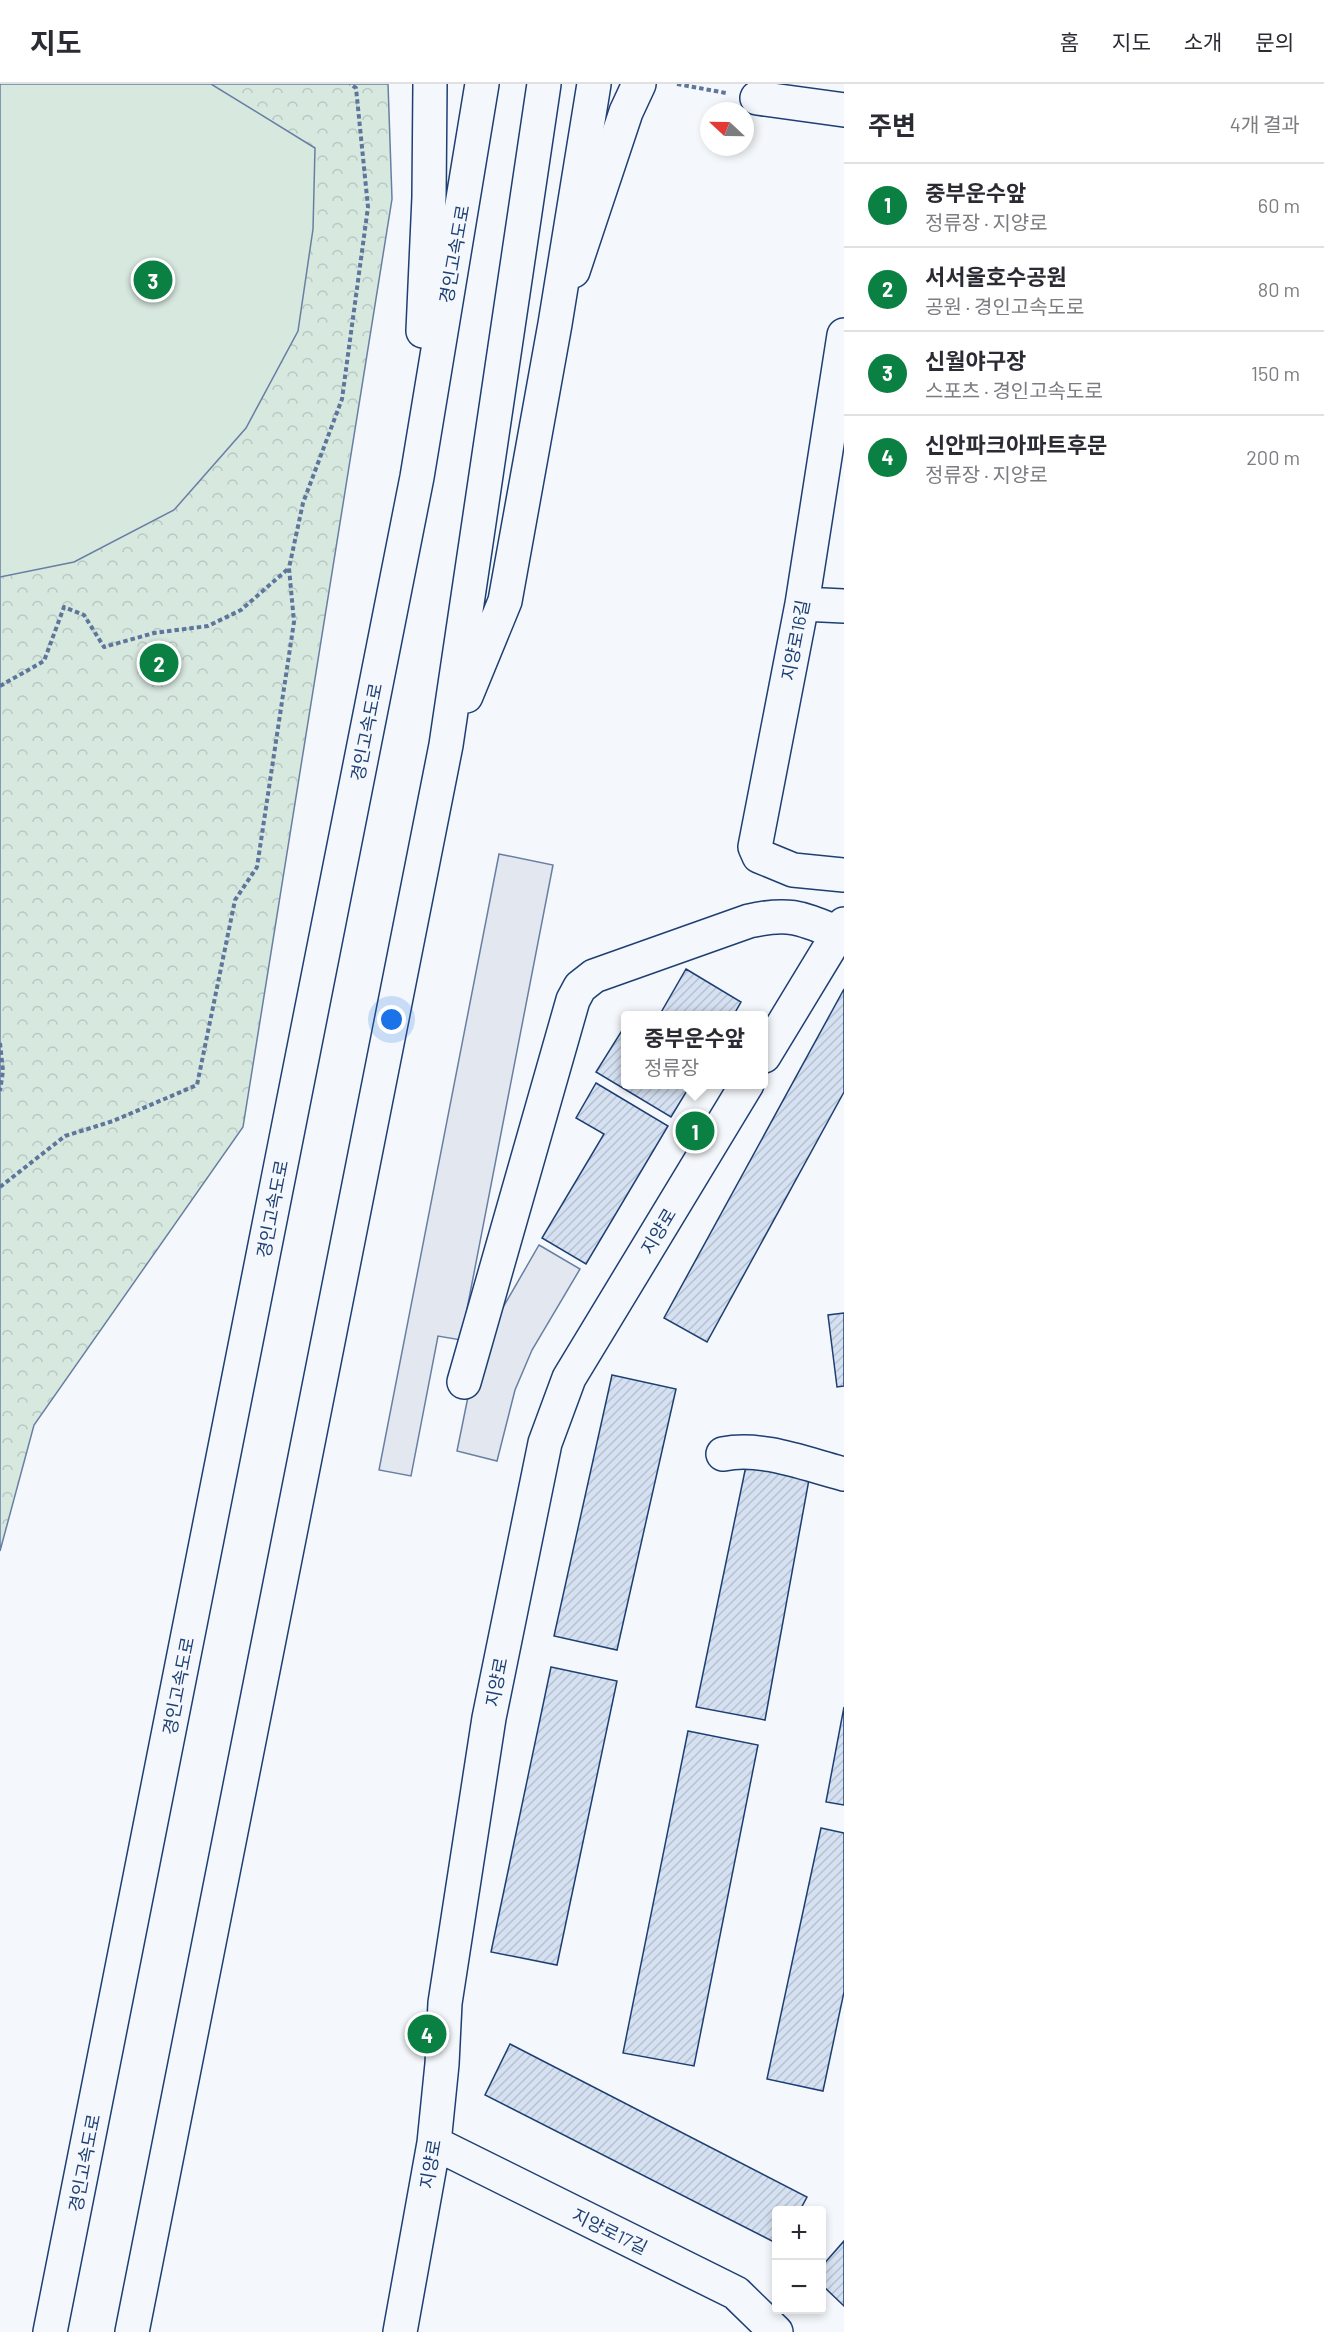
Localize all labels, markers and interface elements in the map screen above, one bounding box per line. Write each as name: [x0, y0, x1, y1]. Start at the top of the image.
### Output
text: 지도: [30, 25, 82, 59]
text: 홈: [1060, 29, 1079, 54]
text: 지도: [1112, 29, 1151, 54]
text: 소개: [1184, 29, 1222, 54]
text: 문의: [1255, 29, 1294, 54]
north arrow: [700, 102, 754, 156]
text: 주변: [868, 109, 916, 140]
text: 4개 결과: [1230, 112, 1300, 136]
text: 중부운수앞: [925, 179, 1026, 205]
text: 1: [884, 193, 891, 217]
text: 60 m: [1258, 193, 1300, 217]
street label: 경인고속도로: [435, 203, 473, 305]
text: 정류장 · 지양로: [925, 210, 1048, 234]
pin: 3: [134, 258, 172, 302]
text: 서서울호수공원: [925, 263, 1067, 289]
text: 2: [882, 277, 893, 301]
text: 80 m: [1258, 277, 1300, 301]
text: 공원 · 경인고속도로: [925, 294, 1084, 318]
text: 신월야구장: [925, 347, 1026, 373]
text: 3: [882, 361, 893, 385]
text: 150 m: [1251, 361, 1300, 385]
text: 스포츠 · 경인고속도로: [925, 378, 1103, 402]
text: 신안파크아파트후문: [925, 431, 1107, 457]
text: 4: [881, 445, 894, 469]
text: 200 m: [1246, 445, 1300, 469]
text: 정류장 · 지양로: [925, 462, 1048, 486]
street label: 지양로16길: [776, 598, 814, 682]
pin: 2: [140, 640, 178, 686]
street label: 경인고속도로: [346, 681, 386, 783]
your location: [377, 1005, 406, 1034]
popup: [621, 1011, 768, 1089]
text: 중부운수앞: [644, 1024, 745, 1050]
text: 정류장: [644, 1055, 699, 1079]
pin: 1: [676, 1108, 714, 1154]
street label: 경인고속도로: [252, 1158, 292, 1260]
street label: 지양로: [636, 1204, 680, 1258]
street label: 경인고속도로: [158, 1635, 198, 1737]
street label: 지양로: [480, 1656, 512, 1708]
pin: 4: [408, 2012, 446, 2056]
street label: 경인고속도로: [64, 2112, 104, 2214]
street label: 지양로: [415, 2138, 445, 2190]
street label: 지양로17길: [569, 2203, 651, 2259]
map controls: [772, 2206, 826, 2314]
button: +: [772, 2206, 826, 2260]
button: −: [772, 2260, 826, 2314]

